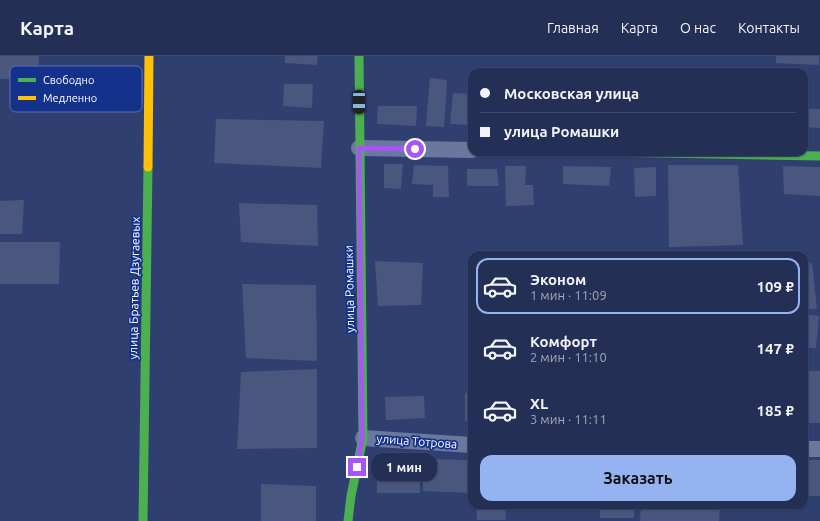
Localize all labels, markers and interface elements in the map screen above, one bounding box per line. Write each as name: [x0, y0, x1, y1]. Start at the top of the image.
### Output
text: Карта: [20, 17, 74, 39]
text: Главная: [547, 20, 599, 36]
text: Карта: [621, 20, 658, 36]
text: О нас: [680, 20, 716, 36]
text: Контакты: [738, 20, 800, 36]
legend: [10, 66, 142, 112]
text: Свободно: [43, 74, 94, 86]
text: Московская улица: [504, 85, 639, 102]
car: [353, 90, 365, 114]
text: Медленно: [43, 92, 97, 104]
text: улица Ромашки: [504, 123, 619, 140]
route start: [406, 140, 424, 158]
street label: улица Братьев Дзугаевых: [126, 216, 142, 360]
street label: улица Ромашки: [342, 245, 356, 333]
icon: car: [482, 268, 518, 304]
text: Эконом: [530, 271, 586, 288]
text: 109 ₽: [757, 278, 794, 295]
text: 1 мин · 11:09: [530, 288, 607, 302]
icon: car: [482, 330, 518, 366]
text: Комфорт: [530, 333, 597, 350]
text: 147 ₽: [757, 340, 794, 357]
text: 2 мин · 11:10: [530, 350, 607, 364]
icon: car: [482, 392, 518, 428]
text: XL: [530, 395, 548, 412]
text: 185 ₽: [757, 402, 794, 419]
text: 3 мин · 11:11: [530, 412, 607, 426]
street label: улица Тотрова: [376, 432, 458, 450]
callout: 1 мин: [371, 453, 437, 481]
button: Заказать: [480, 455, 796, 501]
route end: [348, 458, 366, 476]
text: 1 мин: [386, 460, 422, 474]

